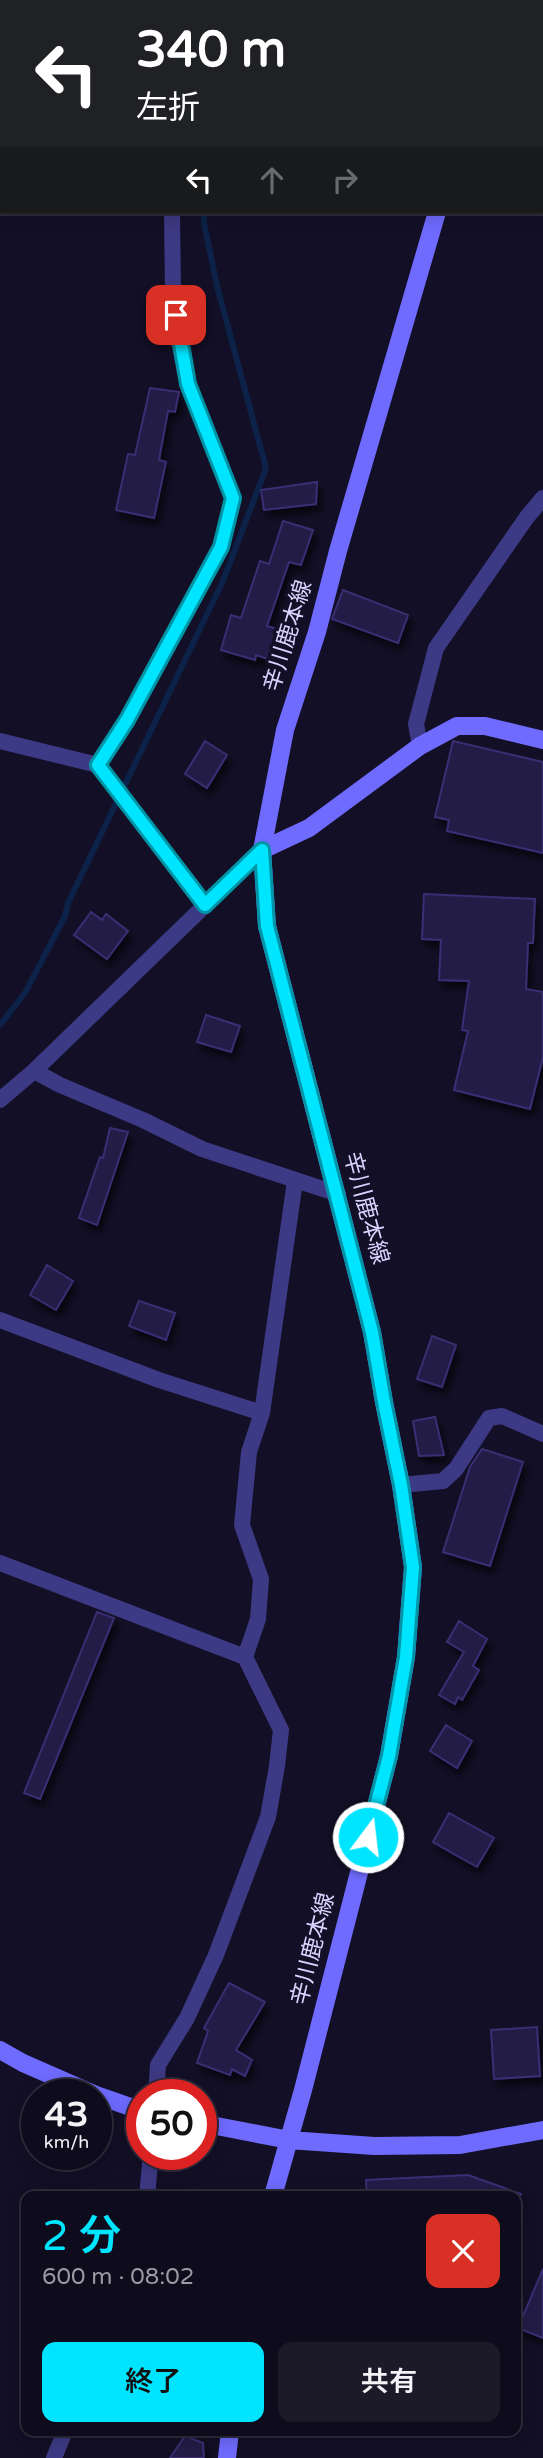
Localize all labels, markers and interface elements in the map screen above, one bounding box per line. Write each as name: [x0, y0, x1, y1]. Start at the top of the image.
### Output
text: 340 m: [136, 21, 286, 80]
icon: left: [21, 28, 112, 119]
text: 左折: [136, 89, 200, 127]
icon: left: [180, 161, 218, 199]
icon: ahead: [253, 161, 291, 199]
icon: right: [326, 161, 364, 199]
pin: [146, 285, 206, 345]
icon: arrive: [157, 296, 195, 334]
street label: 辛川鹿本線: [258, 577, 318, 695]
street label: 辛川鹿本線: [338, 1149, 394, 1267]
position arrow: [331, 1800, 405, 1874]
street label: 辛川鹿本線: [286, 1890, 340, 2008]
speed limit sign: 50: [126, 2079, 217, 2170]
text: 43: [45, 2094, 88, 2136]
text: km/h: [44, 2131, 89, 2153]
text: 2 分: [42, 2211, 121, 2262]
button: close: [426, 2214, 500, 2288]
text: 600 m · 08:02: [42, 2263, 194, 2291]
button: 終了: [42, 2342, 264, 2422]
button: 共有: [278, 2342, 500, 2422]

